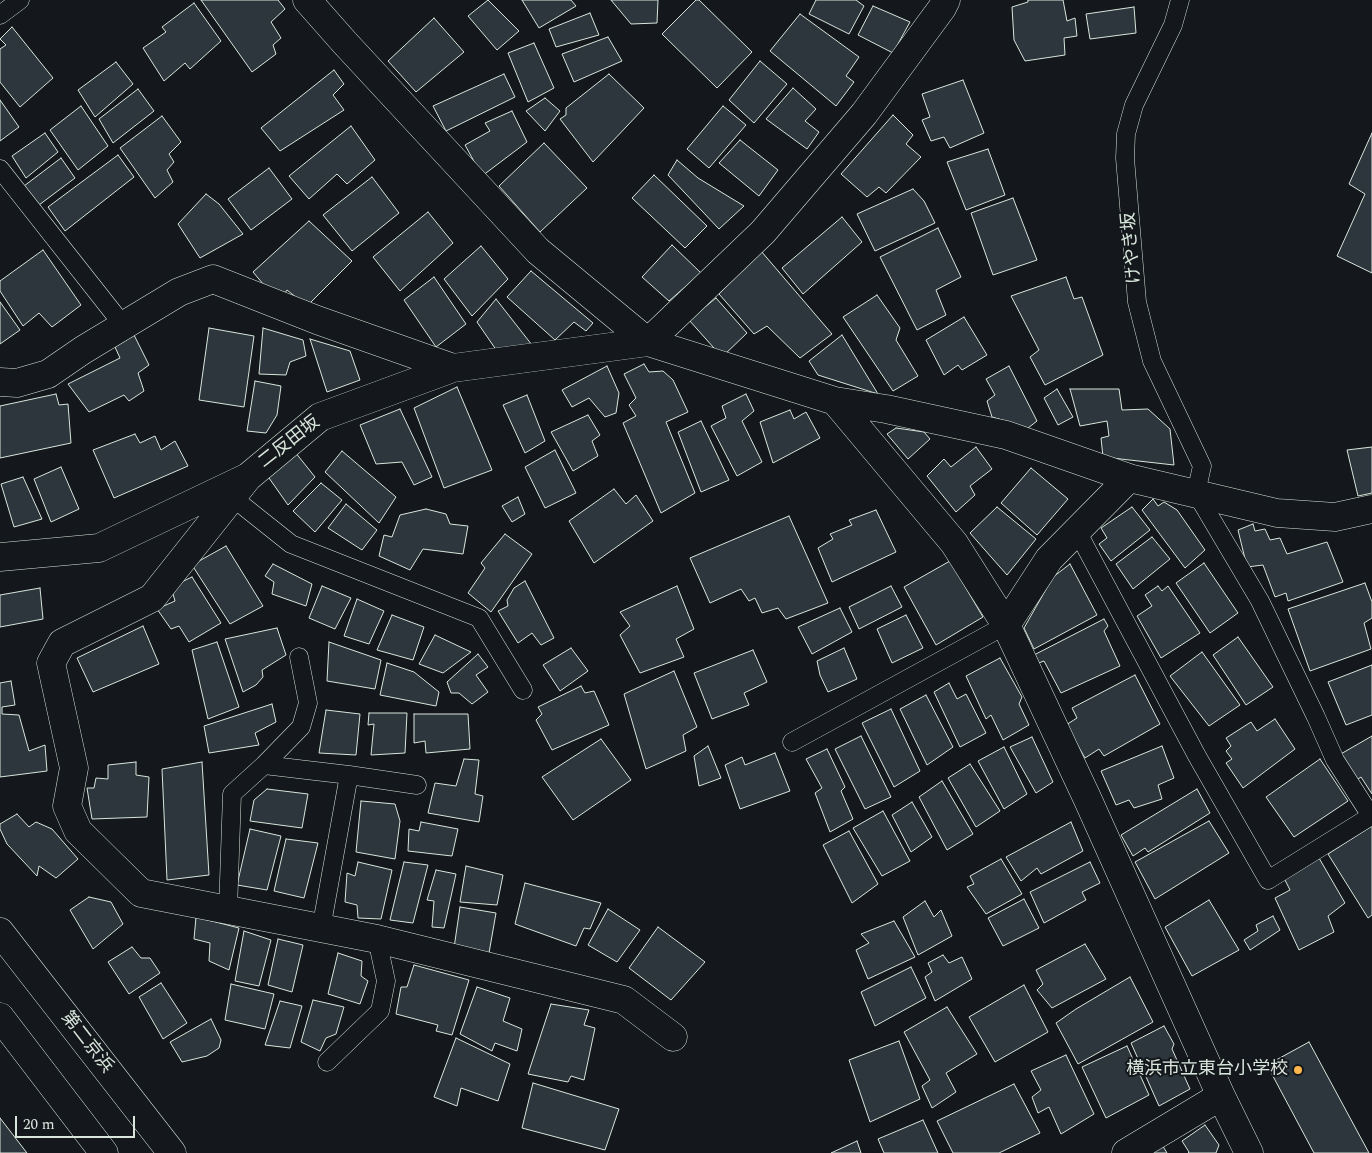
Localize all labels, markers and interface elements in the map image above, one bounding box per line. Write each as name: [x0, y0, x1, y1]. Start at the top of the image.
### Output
street label: けやき坂: [1119, 211, 1147, 285]
street label: 二反田坂: [255, 412, 325, 474]
street label: 第二京浜: [55, 1008, 117, 1078]
place label: 横浜市立東台小学校: [1126, 1059, 1288, 1081]
marker: 横浜市立東台小学校: [1292, 1064, 1304, 1076]
scale bar: [18, 1106, 138, 1138]
text: 20 m: [23, 1113, 55, 1136]

